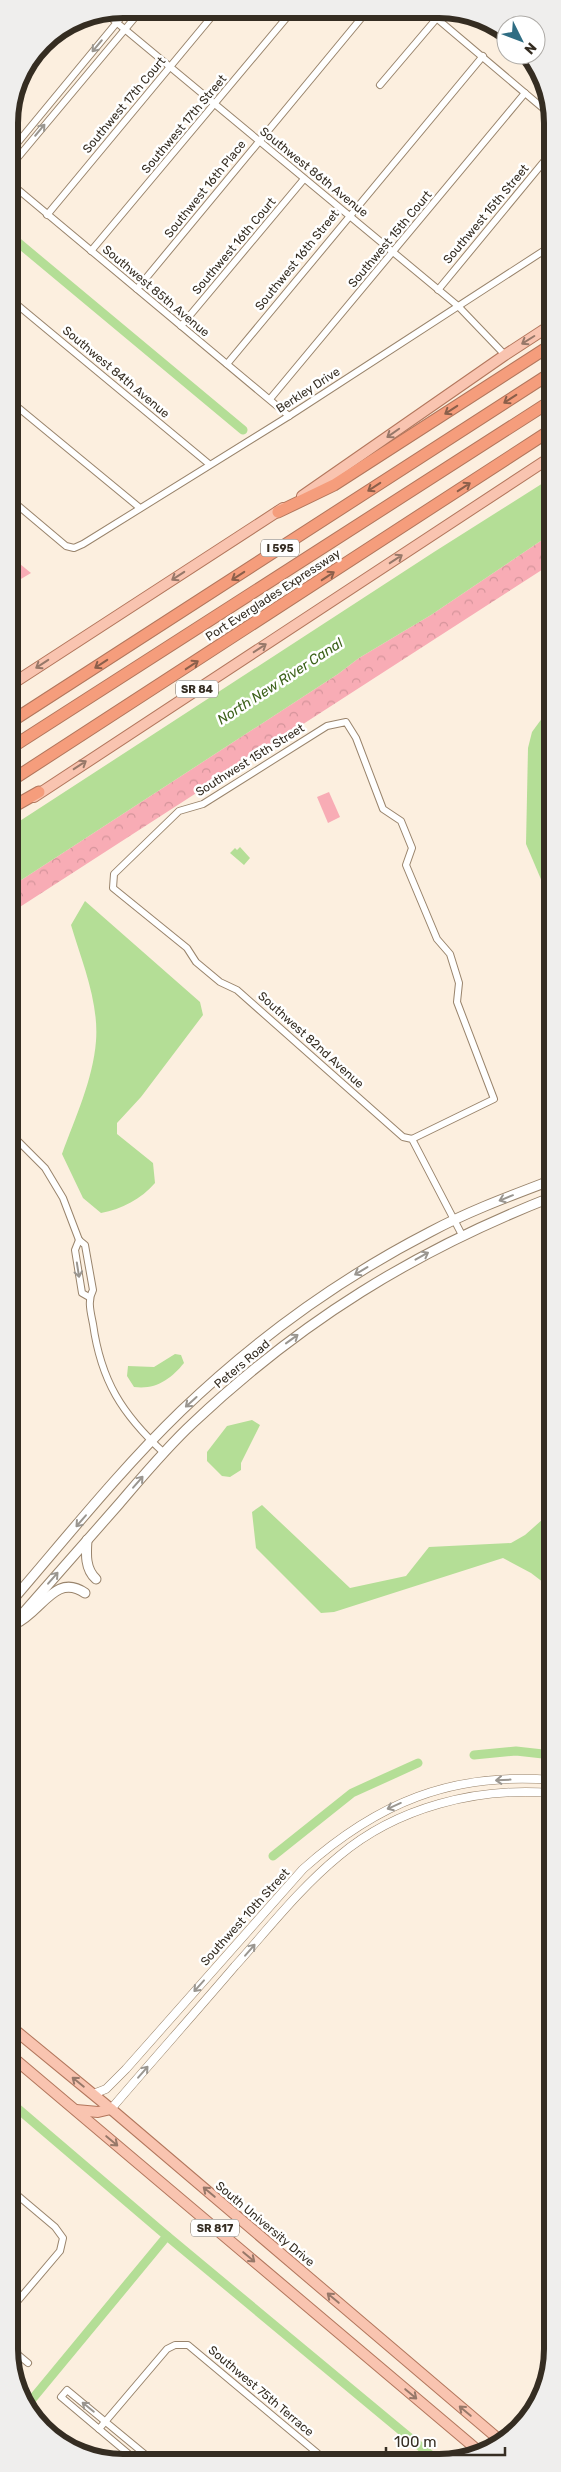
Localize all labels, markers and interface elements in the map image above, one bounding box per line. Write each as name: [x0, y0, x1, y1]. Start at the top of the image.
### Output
north arrow: [496, 15, 546, 65]
text: N: [521, 39, 540, 58]
one-way arrow: [92, 40, 103, 53]
street label: Southwest 17th Court: [80, 54, 168, 156]
street label: Southwest 17th Street: [139, 72, 230, 176]
one-way arrow: [35, 124, 46, 137]
street label: Southwest 86th Avenue: [257, 124, 371, 220]
street label: Southwest 16th Place: [161, 137, 249, 241]
street label: Southwest 15th Street: [440, 161, 532, 266]
street label: Southwest 15th Court: [345, 188, 435, 290]
street label: Southwest 16th Court: [189, 195, 279, 297]
street label: Southwest 16th Street: [252, 207, 342, 313]
street label: Southwest 85th Avenue: [100, 242, 212, 340]
street label: Southwest 84th Avenue: [60, 323, 172, 421]
one-way arrow: [521, 335, 535, 345]
street label: Berkley Drive: [274, 364, 343, 416]
one-way arrow: [504, 394, 518, 404]
one-way arrow: [445, 405, 459, 415]
one-way arrow: [386, 428, 400, 438]
one-way arrow: [367, 482, 381, 493]
one-way arrow: [456, 482, 470, 492]
road number: I 595: [261, 540, 299, 556]
street label: Port Everglades Expressway: [203, 546, 343, 644]
one-way arrow: [389, 554, 403, 564]
one-way arrow: [172, 571, 186, 581]
one-way arrow: [231, 571, 245, 581]
one-way arrow: [320, 571, 334, 581]
water label: North New River Canal: [214, 634, 347, 728]
one-way arrow: [253, 643, 267, 653]
one-way arrow: [35, 659, 49, 670]
one-way arrow: [94, 659, 108, 669]
one-way arrow: [184, 659, 198, 669]
road number: SR 84: [176, 681, 218, 698]
street label: Southwest 15th Street: [193, 721, 307, 799]
one-way arrow: [73, 760, 87, 771]
street label: Southwest 82nd Avenue: [255, 989, 367, 1091]
one-way arrow: [499, 1193, 514, 1203]
one-way arrow: [414, 1250, 428, 1260]
one-way arrow: [74, 1262, 84, 1278]
one-way arrow: [355, 1266, 369, 1276]
one-way arrow: [285, 1334, 299, 1344]
street label: Peters Road: [212, 1337, 272, 1391]
one-way arrow: [185, 1396, 198, 1408]
one-way arrow: [132, 1476, 144, 1489]
one-way arrow: [76, 1514, 87, 1527]
one-way arrow: [48, 1572, 59, 1585]
one-way arrow: [495, 1775, 511, 1784]
one-way arrow: [387, 1801, 402, 1811]
street label: Southwest 10th Street: [198, 1865, 292, 1968]
one-way arrow: [244, 1943, 255, 1956]
one-way arrow: [193, 1979, 205, 1992]
one-way arrow: [137, 2066, 148, 2079]
one-way arrow: [71, 2076, 84, 2087]
one-way arrow: [105, 2136, 118, 2147]
street label: South University Drive: [213, 2179, 317, 2270]
one-way arrow: [202, 2187, 215, 2198]
road number: SR 817: [191, 2220, 239, 2236]
one-way arrow: [243, 2252, 256, 2263]
one-way arrow: [326, 2292, 339, 2303]
street label: Southwest 75th Terrace: [206, 2343, 317, 2439]
one-way arrow: [404, 2388, 417, 2399]
one-way arrow: [82, 2402, 95, 2413]
one-way arrow: [459, 2405, 472, 2416]
scale bar: [386, 2424, 505, 2456]
text: 100 m: [394, 2433, 436, 2451]

